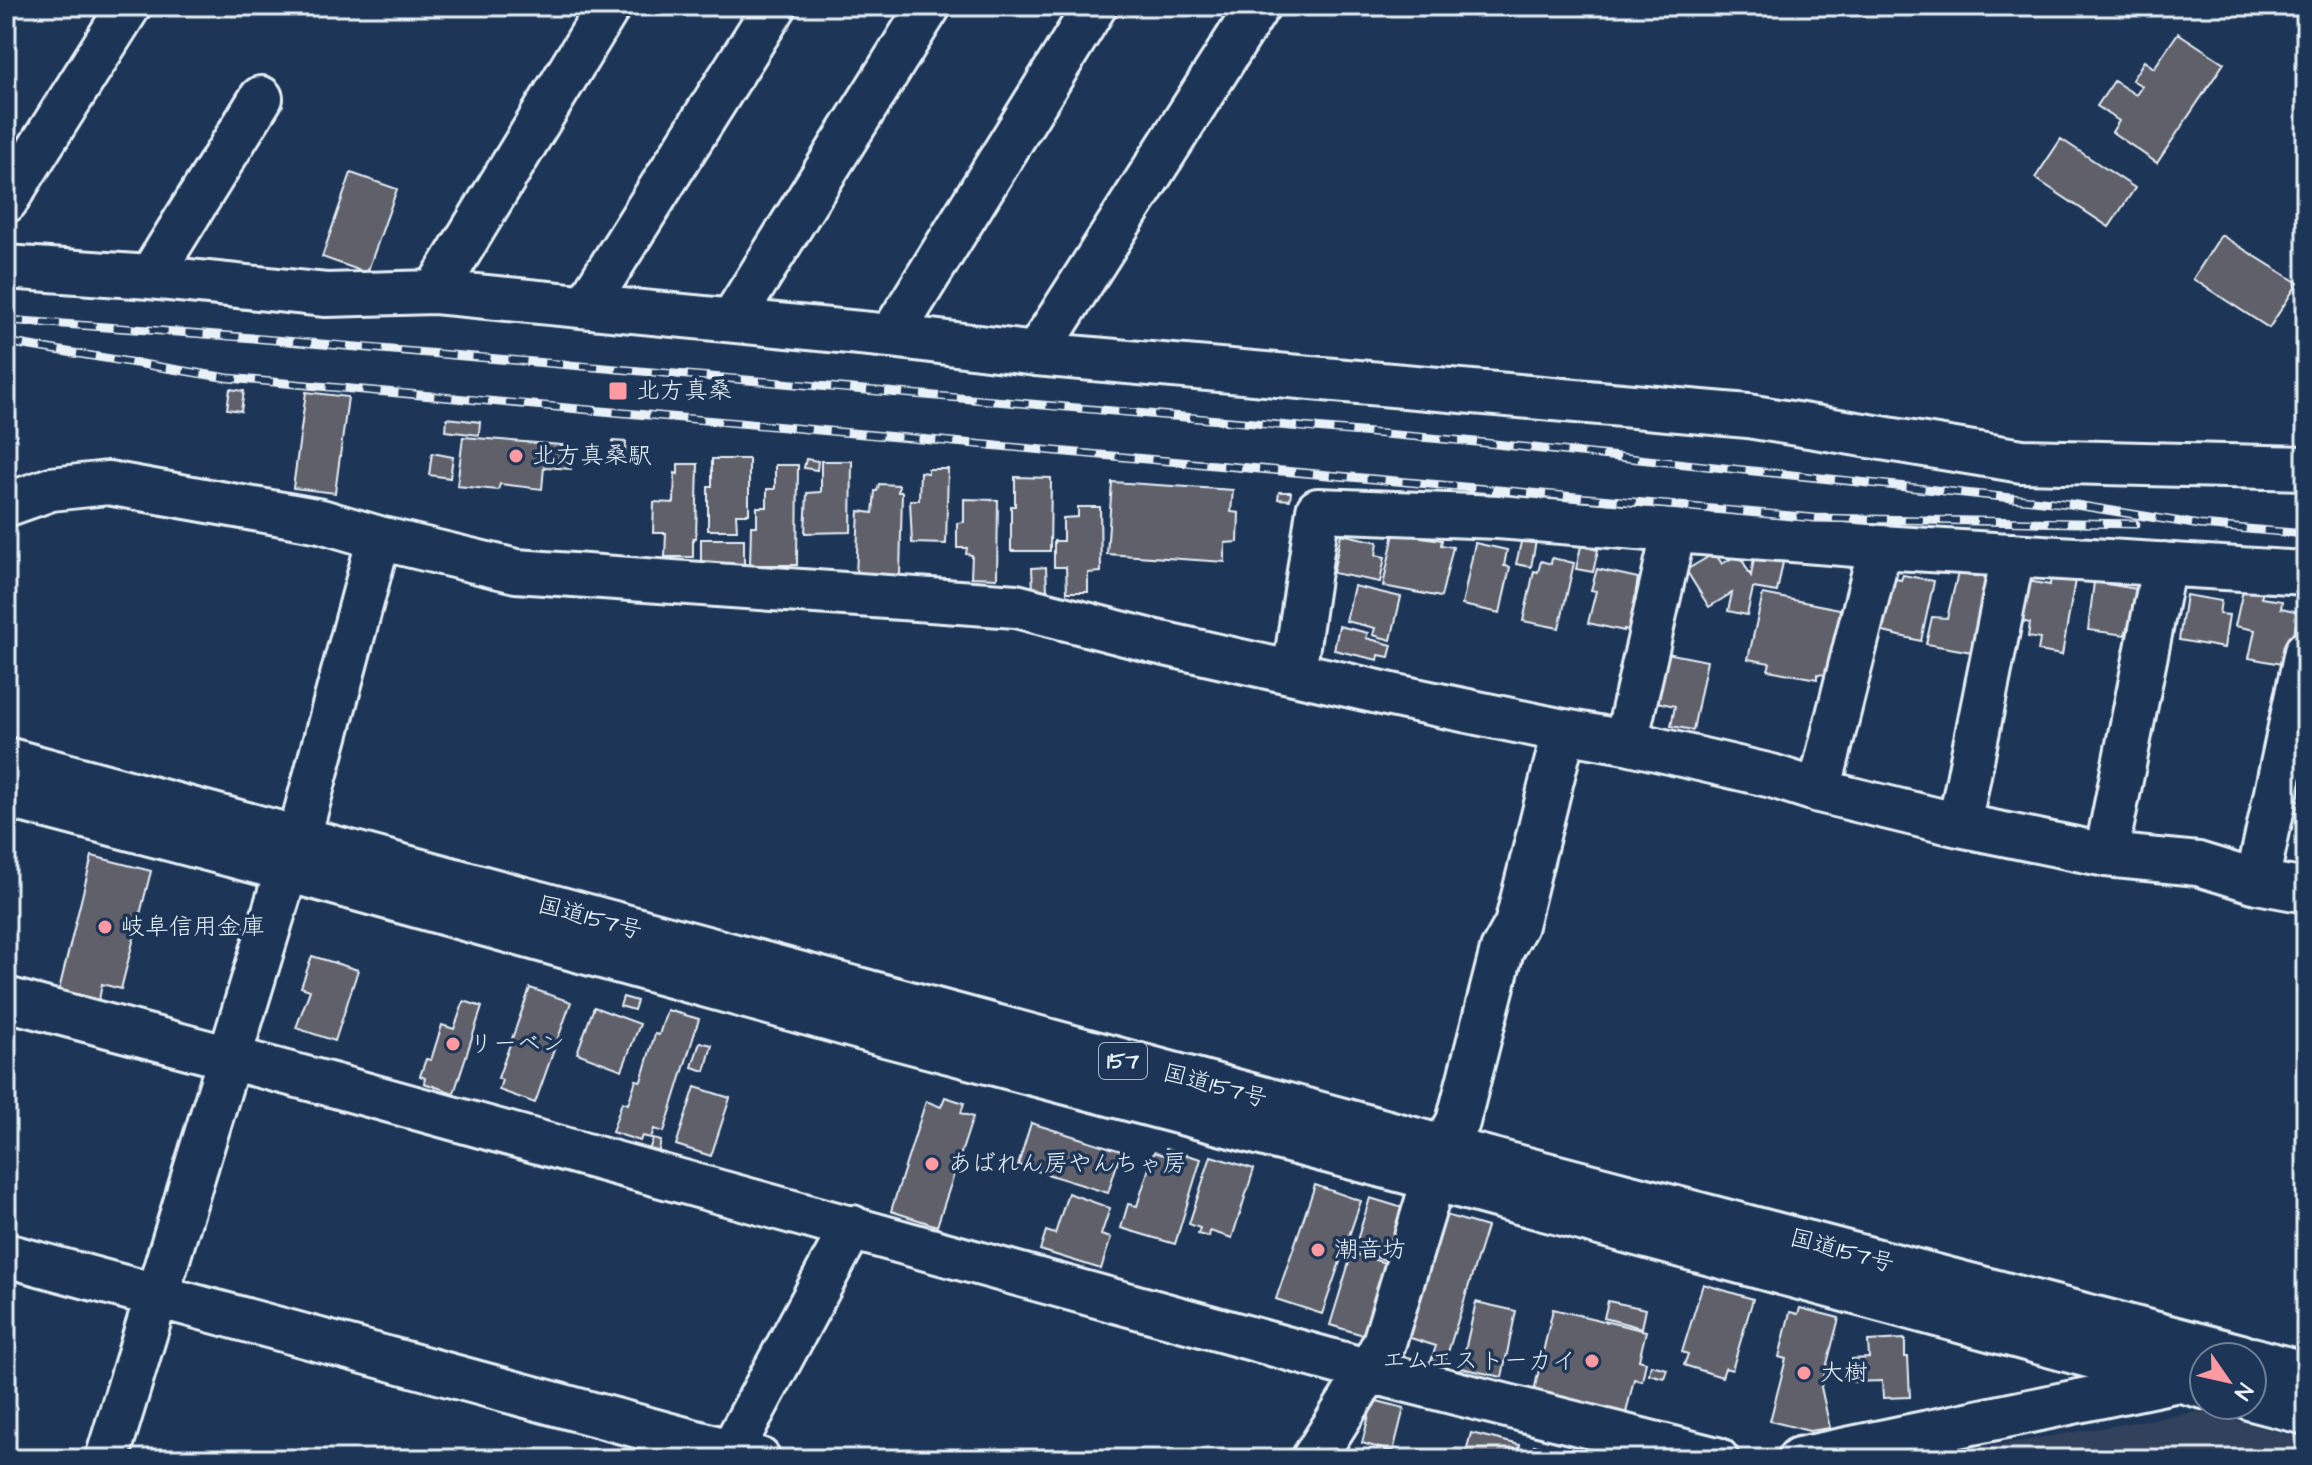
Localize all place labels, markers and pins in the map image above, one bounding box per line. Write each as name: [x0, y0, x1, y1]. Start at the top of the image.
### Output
place label: 北方真桑: [636, 374, 732, 408]
marker: 北方真桑: [607, 380, 629, 402]
place label: 北方真桑駅: [532, 439, 652, 473]
marker: 北方真桑駅: [507, 447, 525, 465]
place label: 岐阜信用金庫: [121, 910, 265, 944]
marker: 岐阜信用金庫: [96, 918, 114, 936]
place label: リーベン: [469, 1027, 565, 1061]
marker: リーベン: [444, 1035, 462, 1053]
place label: あばれん房やんちゃ房: [948, 1147, 1187, 1181]
marker: あばれん房やんちゃ房: [923, 1155, 941, 1173]
place label: 潮音坊: [1334, 1233, 1406, 1267]
marker: 潮音坊: [1309, 1241, 1327, 1259]
place label: エムエストーカイ: [1382, 1344, 1576, 1378]
marker: エムエストーカイ: [1583, 1352, 1601, 1370]
place label: 大樹: [1820, 1356, 1868, 1390]
marker: 大樹: [1795, 1364, 1813, 1382]

